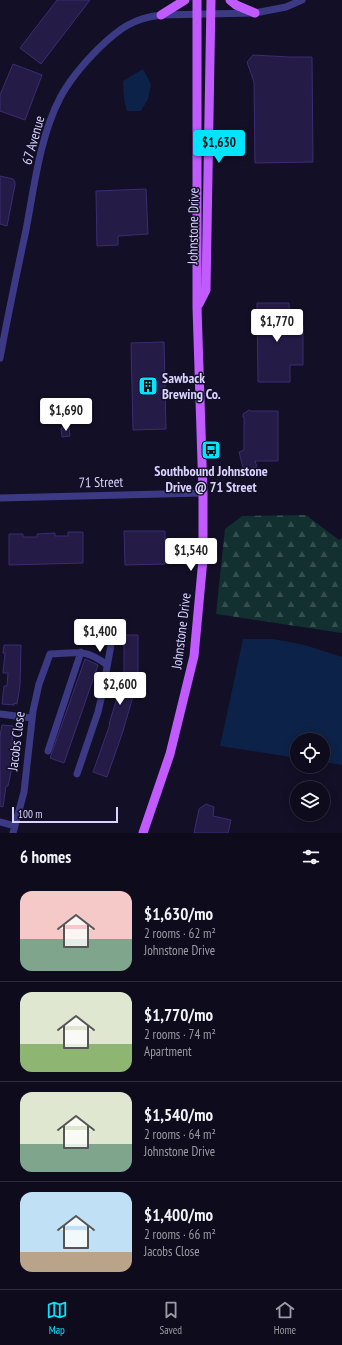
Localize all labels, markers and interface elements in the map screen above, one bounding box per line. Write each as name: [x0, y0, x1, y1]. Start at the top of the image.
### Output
street label: 67 Avenue: [17, 113, 49, 167]
pin: $1,630: [186, 130, 252, 164]
text: $1,630: [202, 134, 236, 151]
street label: Johnstone Drive: [183, 187, 203, 265]
pin: $1,770: [244, 309, 310, 343]
text: $1,770: [260, 313, 294, 330]
place label: Sawback Brewing Co.: [162, 369, 221, 403]
building icon: Sawback Brewing Co.: [137, 375, 159, 397]
pin: $1,690: [33, 398, 99, 432]
text: $1,690: [49, 402, 83, 419]
bus stop icon: Southbound Johnstone Drive @ 71 Street: [200, 439, 222, 461]
place label: Southbound Johnstone Drive @ 71 Street: [154, 462, 268, 496]
street label: 71 Street: [79, 473, 124, 491]
pin: $1,540: [158, 538, 224, 572]
text: $1,540: [174, 542, 208, 559]
street label: Johnstone Drive: [167, 592, 195, 671]
pin: $1,400: [67, 619, 133, 653]
text: $1,400: [83, 623, 117, 640]
pin: $2,600: [87, 672, 153, 706]
text: $2,600: [103, 676, 137, 693]
street label: Jacobs Close: [3, 710, 29, 773]
map controls: [290, 733, 330, 821]
button: locate: [290, 733, 330, 773]
button: layers: [290, 781, 330, 821]
scale bar: [12, 805, 118, 824]
text: 100 m: [18, 807, 42, 821]
text: 6 homes: [20, 846, 71, 868]
icon: filters: [300, 846, 322, 868]
text: $1,630/mo: [144, 903, 213, 925]
icon: home: [52, 907, 100, 955]
text: 2 rooms · 62 m²: [144, 925, 216, 942]
text: Johnstone Drive: [144, 942, 215, 959]
text: $1,770/mo: [144, 1004, 213, 1026]
icon: home: [52, 1008, 100, 1056]
text: 2 rooms · 74 m²: [144, 1026, 216, 1043]
text: Apartment: [144, 1043, 192, 1060]
text: $1,540/mo: [144, 1104, 213, 1126]
icon: home: [52, 1108, 100, 1156]
text: 2 rooms · 64 m²: [144, 1126, 216, 1143]
text: Johnstone Drive: [144, 1143, 215, 1160]
text: $1,400/mo: [144, 1204, 213, 1226]
icon: home: [52, 1208, 100, 1256]
text: 2 rooms · 66 m²: [144, 1226, 216, 1243]
text: Jacobs Close: [144, 1243, 200, 1260]
tab: Map: [46, 1299, 68, 1337]
tab: Saved: [159, 1299, 182, 1337]
tab: Home: [274, 1299, 296, 1337]

